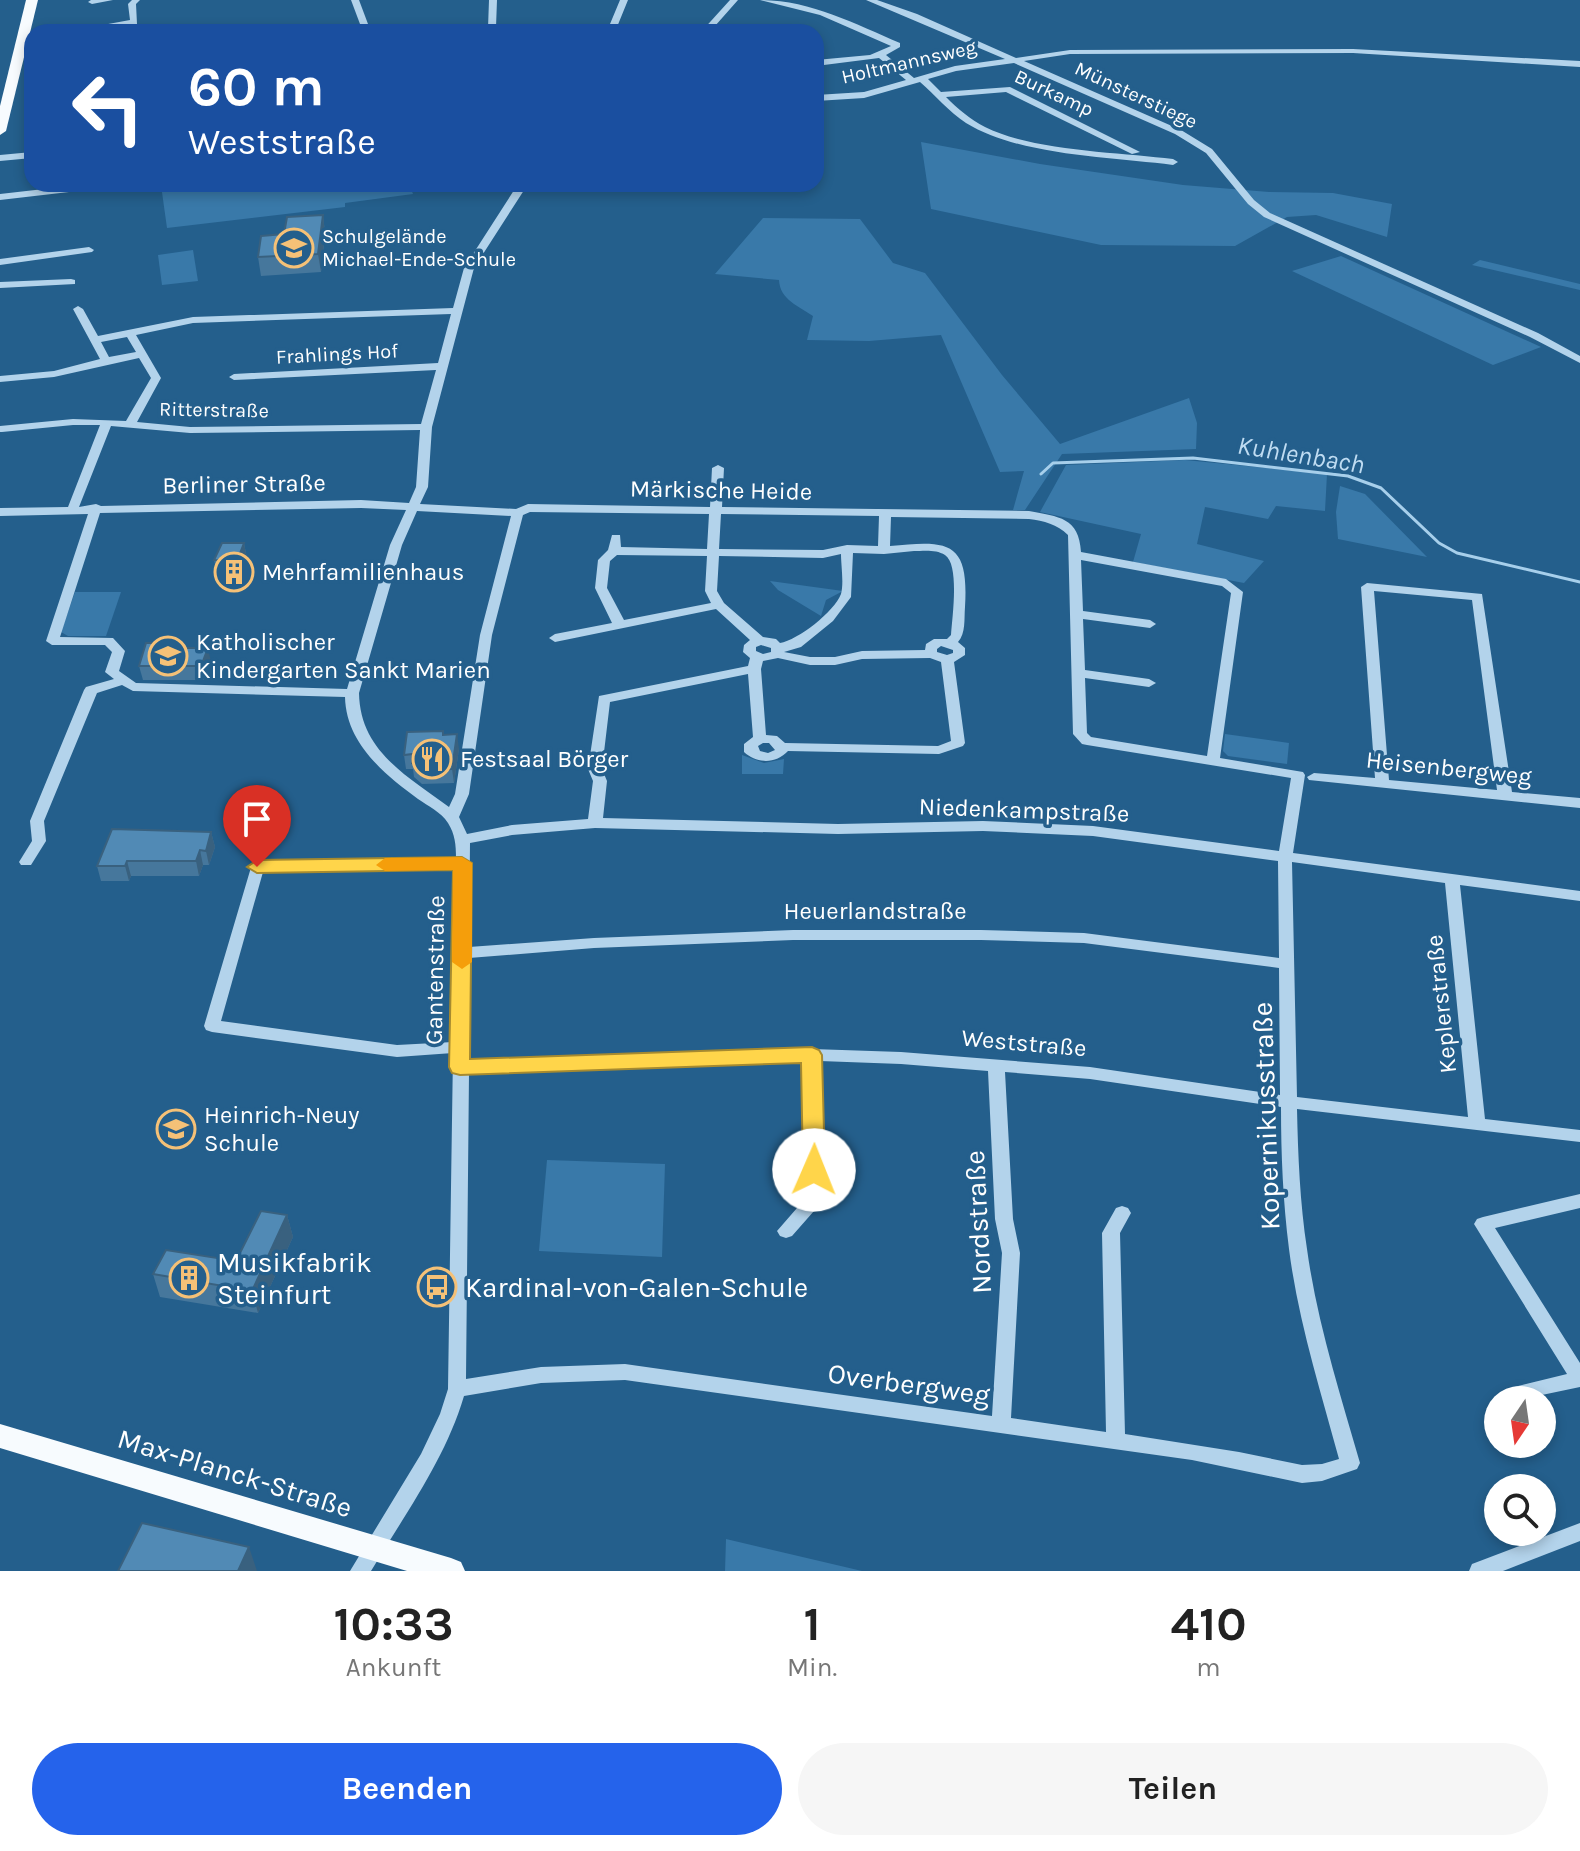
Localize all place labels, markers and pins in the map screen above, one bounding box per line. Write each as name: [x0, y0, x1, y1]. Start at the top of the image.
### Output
place label: Schulgelände Michael-Ende-Schule: [322, 225, 516, 271]
school or university icon: Schulgelände Michael-Ende-Schule: [273, 227, 315, 269]
building icon: Mehrfamilienhaus: [213, 551, 255, 593]
place label: Mehrfamilienhaus: [262, 558, 464, 586]
place label: Katholischer Kindergarten Sankt Marien: [196, 628, 491, 684]
school or university icon: Katholischer Kindergarten Sankt Marien: [147, 635, 189, 677]
restaurant icon: Festsaal Börger: [411, 738, 453, 780]
place label: Festsaal Börger: [460, 745, 629, 773]
pin: [223, 785, 291, 867]
place label: Heinrich-Neuy Schule: [204, 1101, 360, 1157]
school or university icon: Heinrich-Neuy Schule: [155, 1108, 197, 1150]
place label: Musikfabrik Steinfurt: [217, 1246, 372, 1311]
building icon: Musikfabrik Steinfurt: [168, 1257, 210, 1299]
bus stop icon: Kardinal-von-Galen-Schule: [416, 1266, 458, 1308]
place label: Kardinal-von-Galen-Schule: [465, 1271, 808, 1304]

